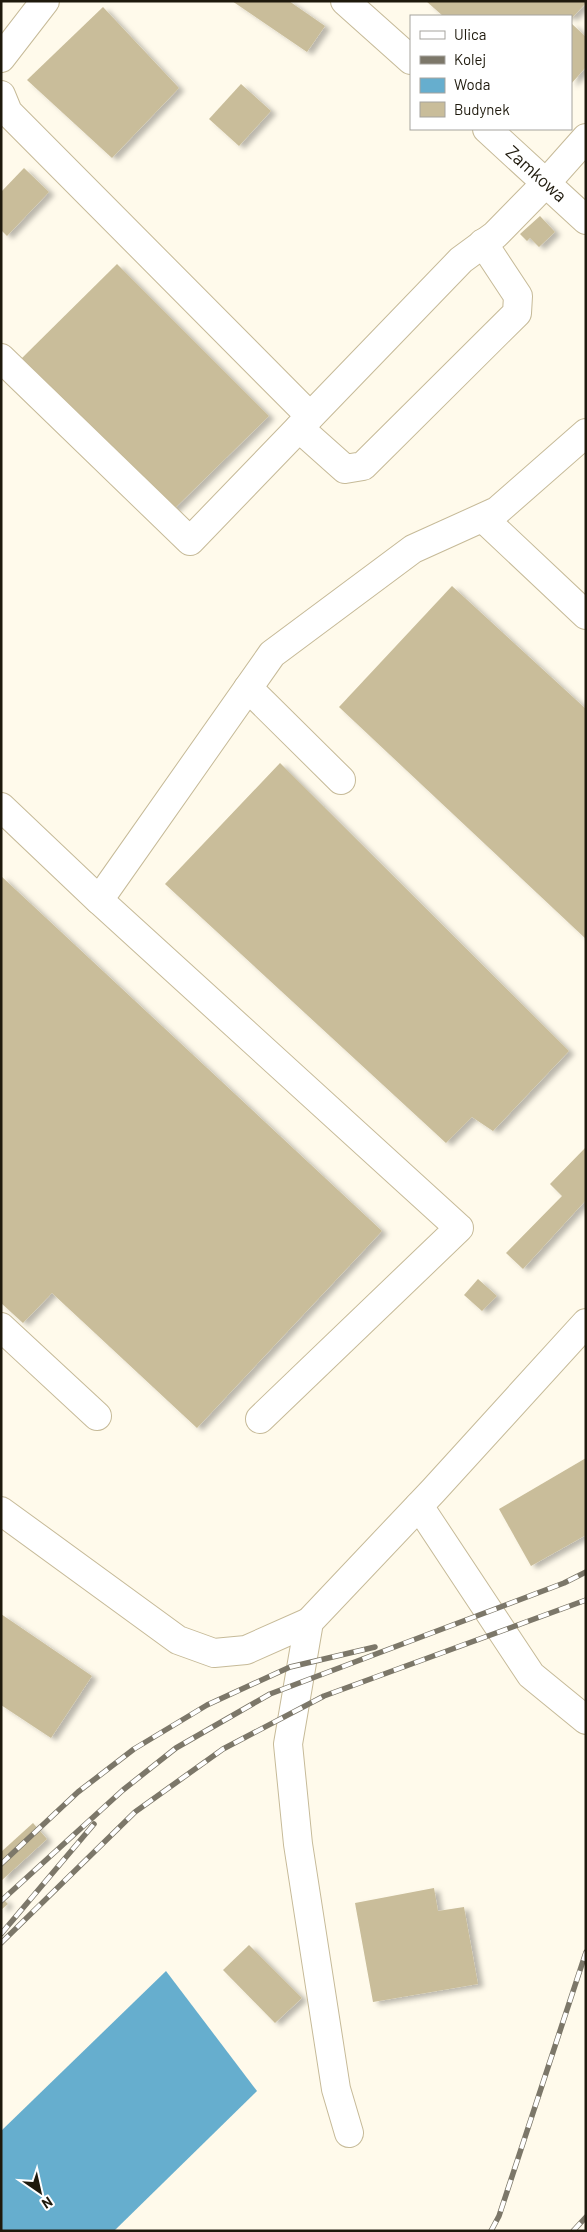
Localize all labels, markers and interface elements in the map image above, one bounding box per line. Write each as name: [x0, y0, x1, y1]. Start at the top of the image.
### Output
legend: [410, 15, 572, 130]
text: Ulica: [454, 25, 486, 43]
text: Kolej: [454, 50, 486, 68]
text: Woda: [454, 75, 490, 93]
text: Budynek: [454, 100, 510, 118]
street label: Zamkowa: [502, 140, 572, 206]
north arrow: [15, 2167, 65, 2217]
text: N: [39, 2194, 56, 2213]

